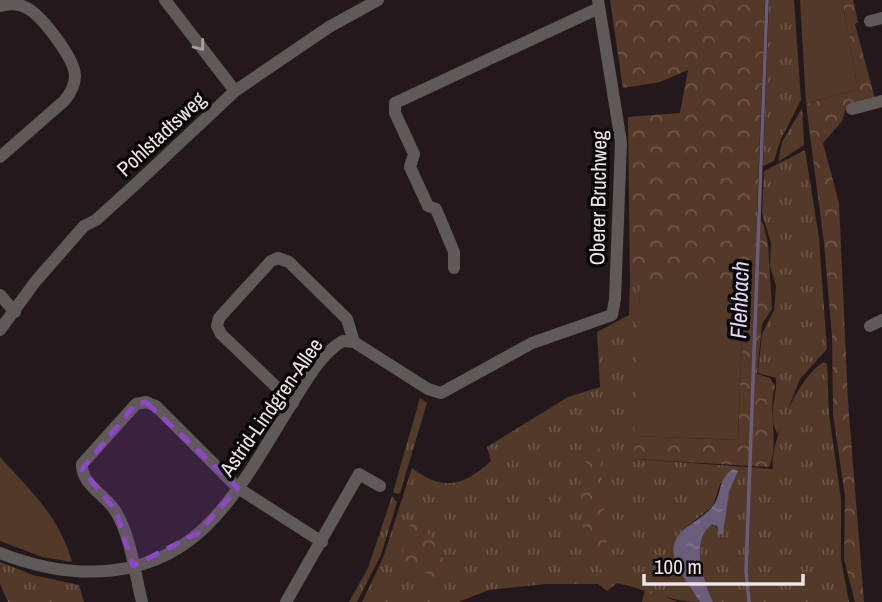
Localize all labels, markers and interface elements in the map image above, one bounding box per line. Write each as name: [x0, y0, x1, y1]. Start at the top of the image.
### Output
one-way arrow: [191, 38, 204, 50]
street label: Pohlstadtsweg: [110, 85, 212, 183]
street label: Oberer Bruchweg: [582, 130, 614, 266]
water label: Flehbach: [722, 261, 756, 339]
street label: Astrid-Lindgren-Allee: [212, 332, 330, 483]
scale bar: [644, 542, 803, 586]
text: 100 m: [654, 552, 702, 581]

